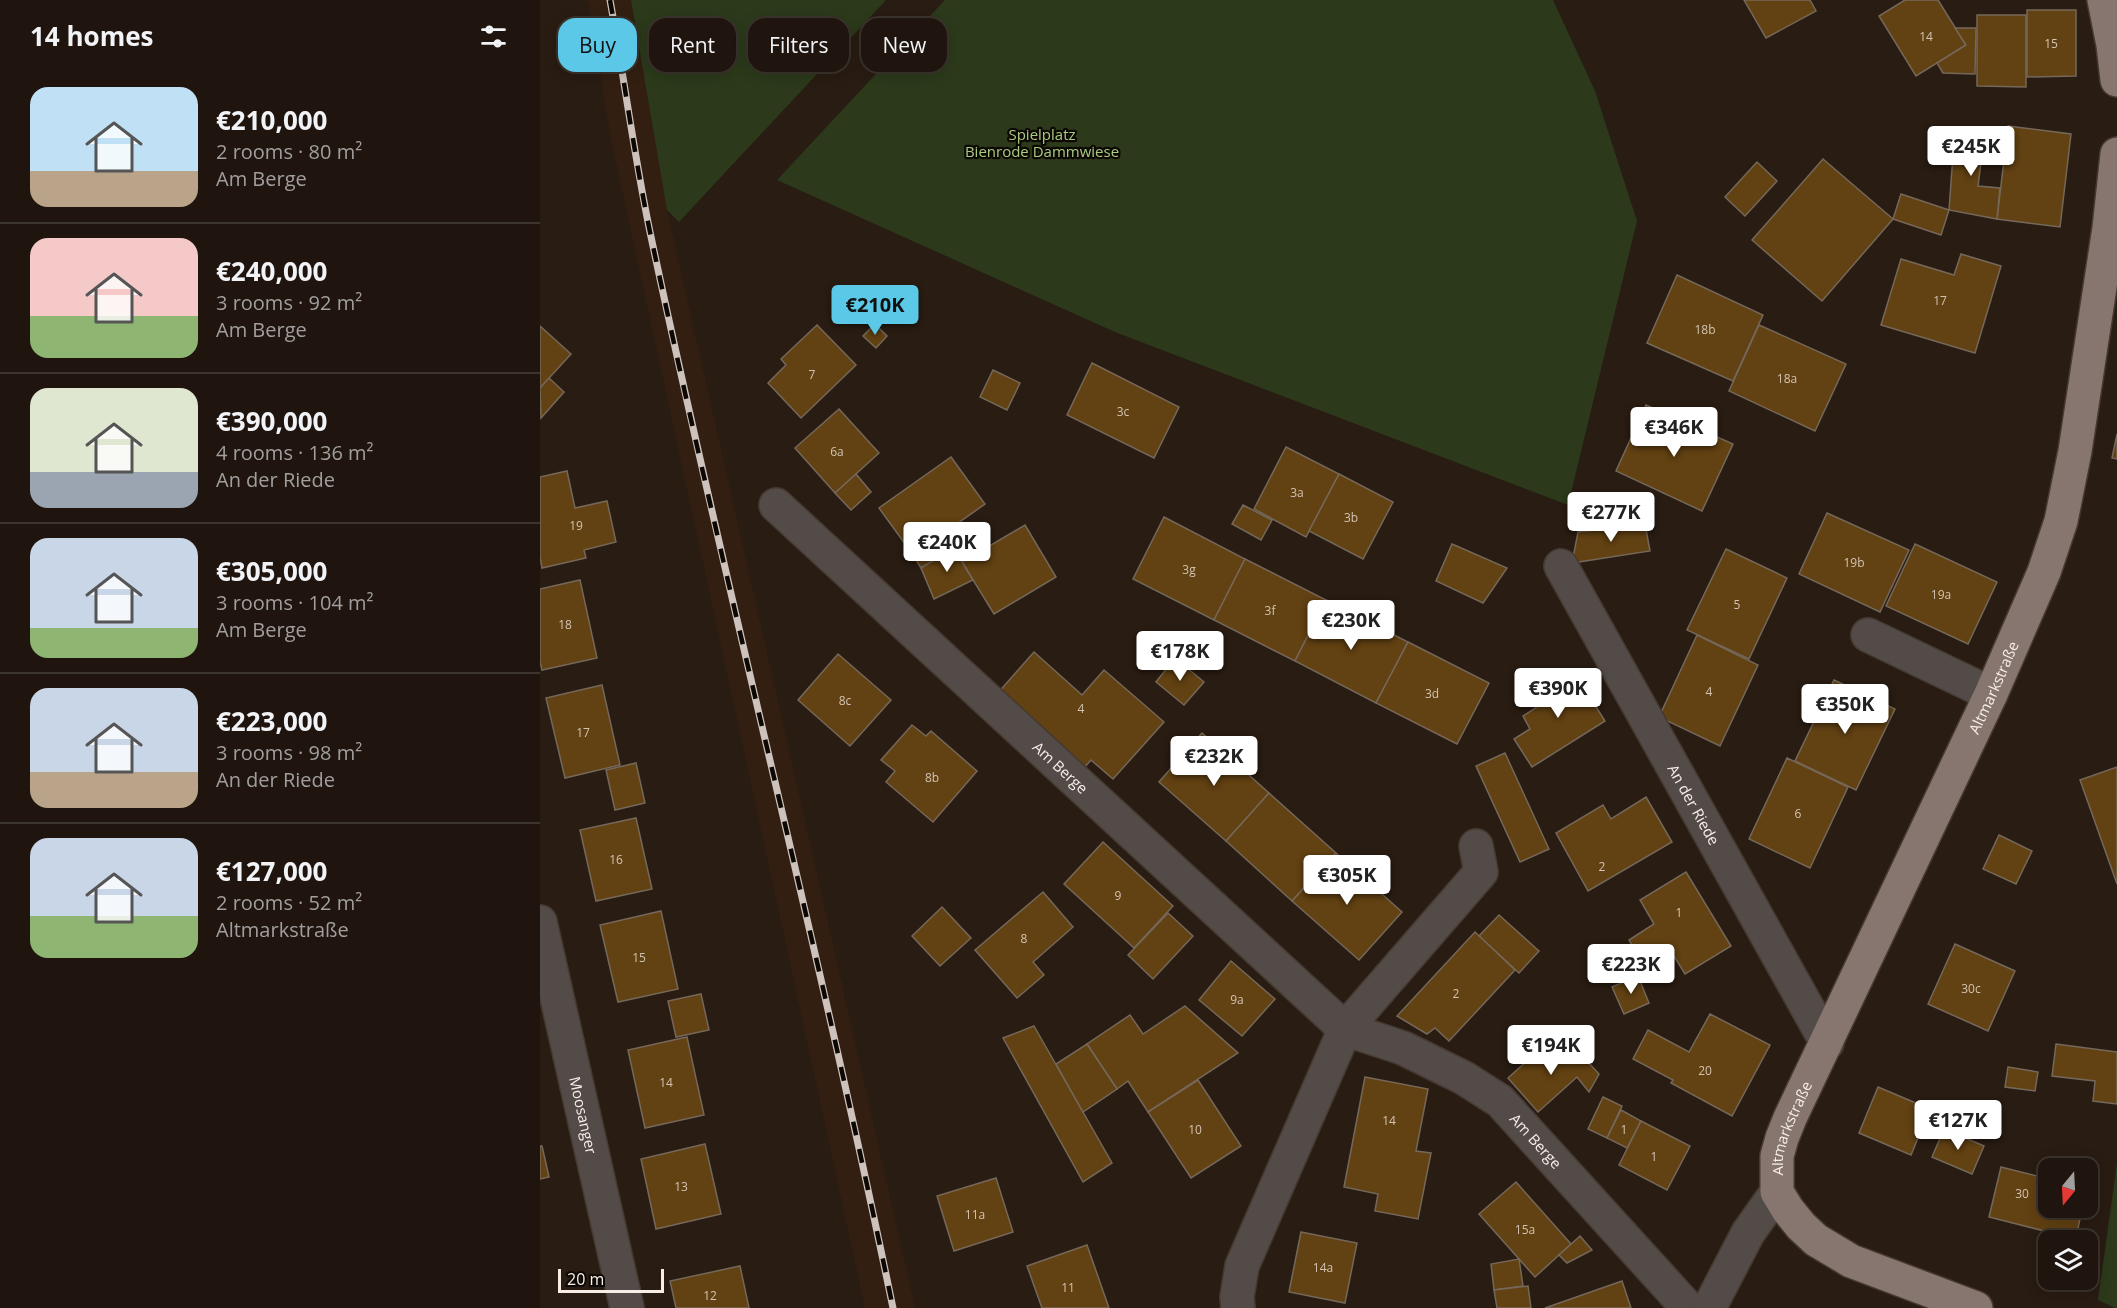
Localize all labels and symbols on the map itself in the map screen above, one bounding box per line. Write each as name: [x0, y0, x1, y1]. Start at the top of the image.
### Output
house number: 14: [1919, 28, 1933, 45]
house number: 15: [2044, 35, 2058, 52]
park label: Spielplatz Bienrode Dammwiese: [965, 124, 1119, 161]
pin: €245K: [1929, 126, 2013, 177]
pin: €210K: [833, 285, 917, 336]
house number: 17: [1933, 292, 1947, 309]
house number: 18b: [1694, 321, 1716, 338]
house number: 7: [809, 366, 816, 383]
house number: 18a: [1777, 370, 1797, 387]
house number: 3c: [1117, 403, 1130, 420]
pin: €346K: [1632, 407, 1716, 458]
house number: 6a: [830, 443, 844, 460]
house number: 3a: [1290, 484, 1304, 501]
pin: €277K: [1569, 492, 1653, 543]
house number: 3b: [1344, 509, 1358, 526]
house number: 19: [569, 517, 583, 534]
pin: €240K: [905, 522, 989, 573]
house number: 19b: [1843, 554, 1865, 571]
house number: 3g: [1182, 561, 1196, 578]
house number: 19a: [1931, 586, 1951, 603]
house number: 5: [1734, 596, 1741, 613]
pin: €230K: [1309, 600, 1393, 651]
house number: 3f: [1265, 602, 1276, 619]
house number: 18: [558, 616, 572, 633]
pin: €178K: [1138, 631, 1222, 682]
street label: Altmarkstraße: [1964, 638, 2023, 737]
pin: €390K: [1516, 668, 1600, 719]
house number: 4: [1706, 683, 1713, 700]
pin: €350K: [1803, 684, 1887, 735]
house number: 3d: [1425, 685, 1439, 702]
house number: 8c: [839, 692, 852, 709]
house number: 4: [1078, 700, 1085, 717]
house number: 17: [576, 724, 590, 741]
pin: €232K: [1172, 736, 1256, 787]
street label: Am Berge: [1029, 737, 1093, 798]
street label: An der Riede: [1663, 761, 1724, 848]
house number: 8b: [925, 769, 939, 786]
house number: 6: [1795, 805, 1802, 822]
house number: 16: [609, 851, 623, 868]
pin: €305K: [1305, 855, 1389, 906]
house number: 2: [1599, 858, 1606, 875]
house number: 9: [1115, 887, 1122, 904]
house number: 1: [1676, 904, 1682, 921]
house number: 8: [1021, 930, 1028, 947]
pin: €223K: [1589, 944, 1673, 995]
house number: 15: [632, 949, 646, 966]
house number: 30c: [1961, 980, 1981, 997]
house number: 2: [1453, 985, 1460, 1002]
house number: 9a: [1230, 991, 1244, 1008]
pin: €194K: [1509, 1025, 1593, 1076]
house number: 20: [1698, 1062, 1712, 1079]
street label: Moosanger: [565, 1074, 602, 1156]
house number: 14: [659, 1074, 673, 1091]
street label: Altmarkstraße: [1767, 1078, 1816, 1175]
pin: €127K: [1916, 1100, 2000, 1151]
street label: Am Berge: [1506, 1109, 1566, 1173]
house number: 14: [1382, 1112, 1396, 1129]
house number: 10: [1188, 1121, 1202, 1138]
house number: 1: [1621, 1121, 1627, 1138]
house number: 1: [1651, 1148, 1657, 1165]
north arrow: [2038, 1158, 2098, 1218]
house number: 13: [674, 1178, 688, 1195]
house number: 30: [2015, 1185, 2029, 1202]
house number: 11a: [965, 1206, 985, 1223]
house number: 15a: [1515, 1221, 1535, 1238]
house number: 14a: [1313, 1259, 1333, 1276]
scale bar: [558, 1266, 664, 1294]
house number: 11: [1061, 1279, 1075, 1296]
house number: 12: [703, 1287, 717, 1304]

